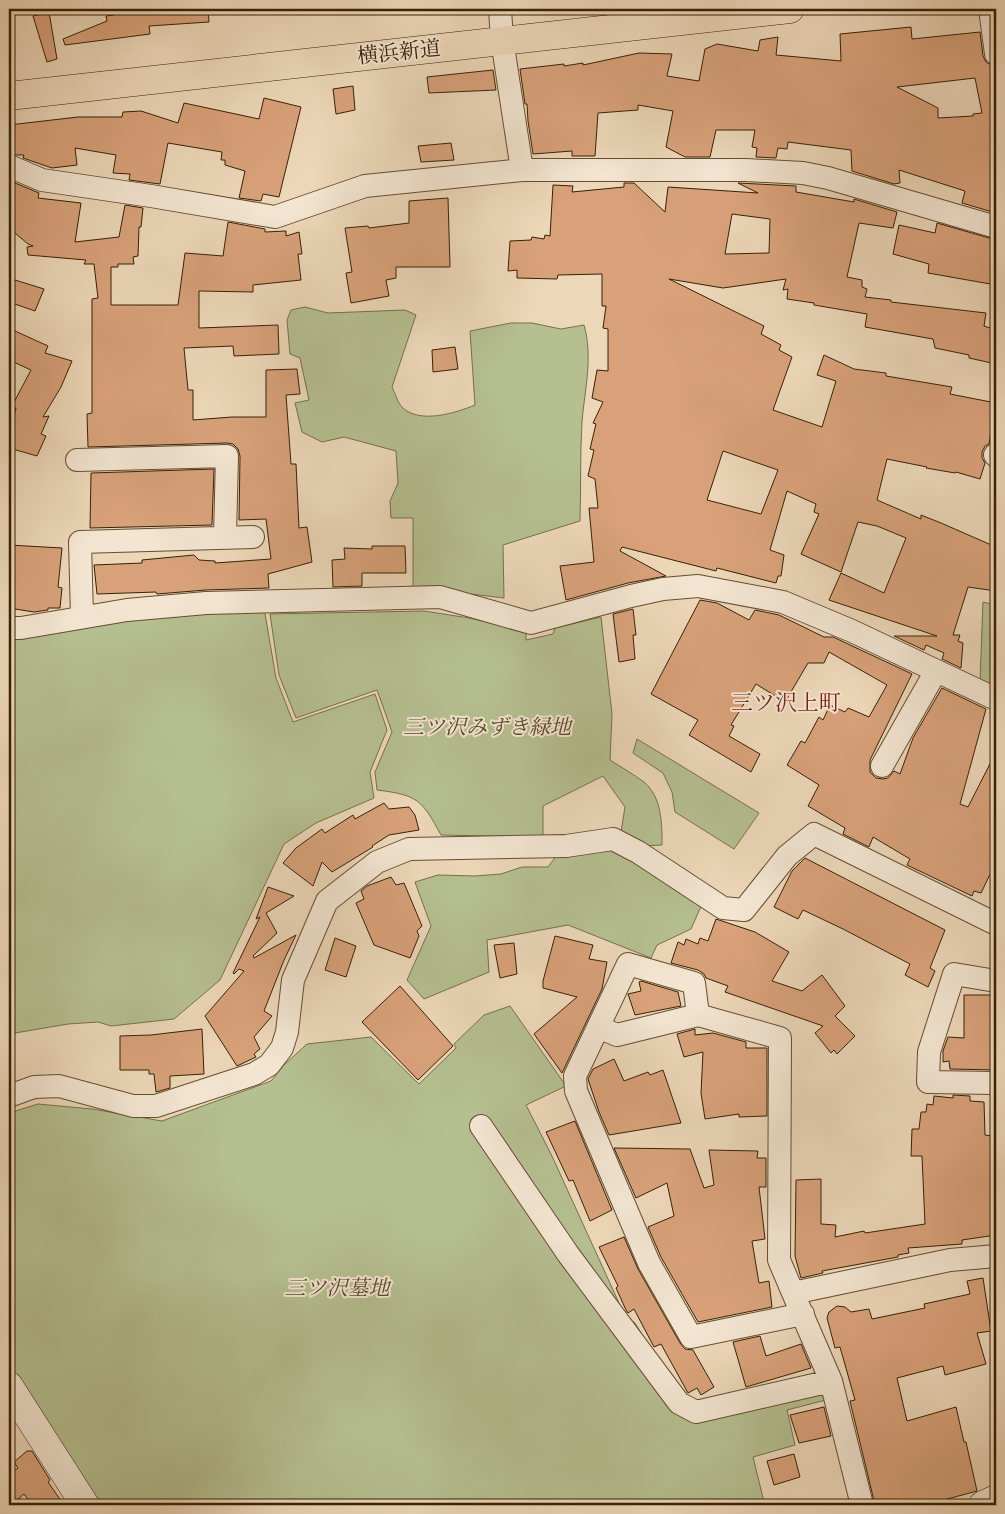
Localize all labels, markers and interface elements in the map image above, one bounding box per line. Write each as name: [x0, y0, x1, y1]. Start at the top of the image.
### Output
street label: 横浜新道: [356, 35, 442, 70]
district label: 三ツ沢上町: [731, 689, 841, 717]
park label: 三ツ沢みずき緑地: [403, 714, 573, 741]
park label: 三ツ沢墓地: [285, 1275, 391, 1302]

